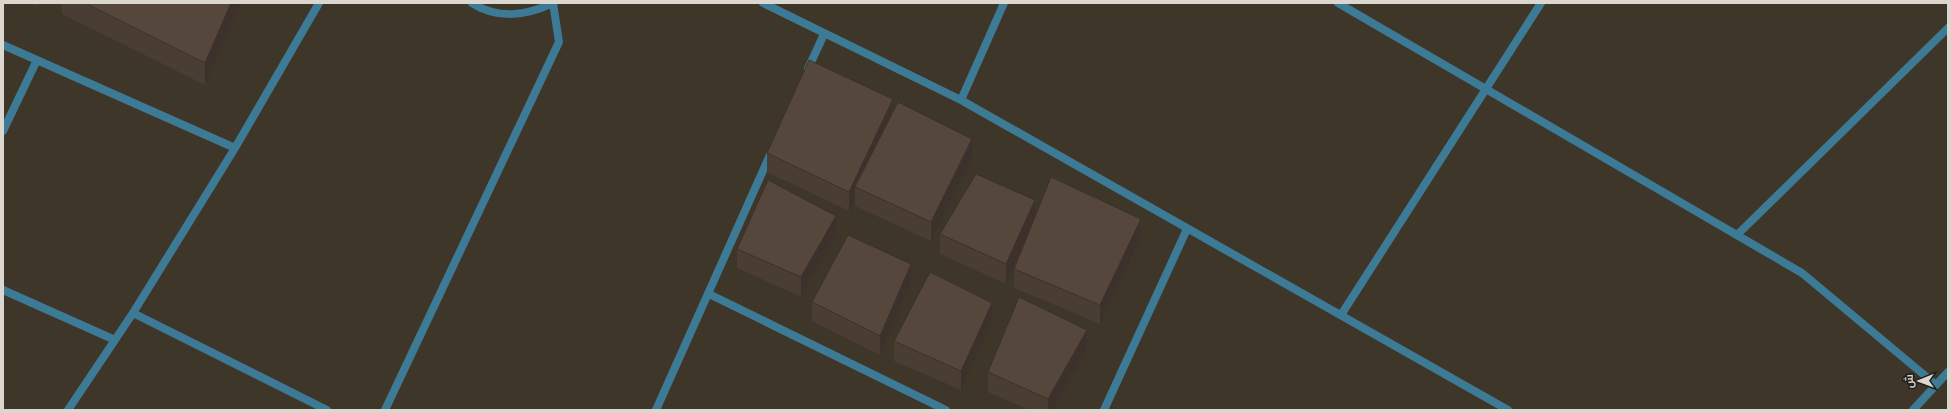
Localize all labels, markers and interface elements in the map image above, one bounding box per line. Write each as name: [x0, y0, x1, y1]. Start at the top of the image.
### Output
north arrow: [1899, 361, 1939, 401]
text: ش: [1903, 374, 1916, 388]

